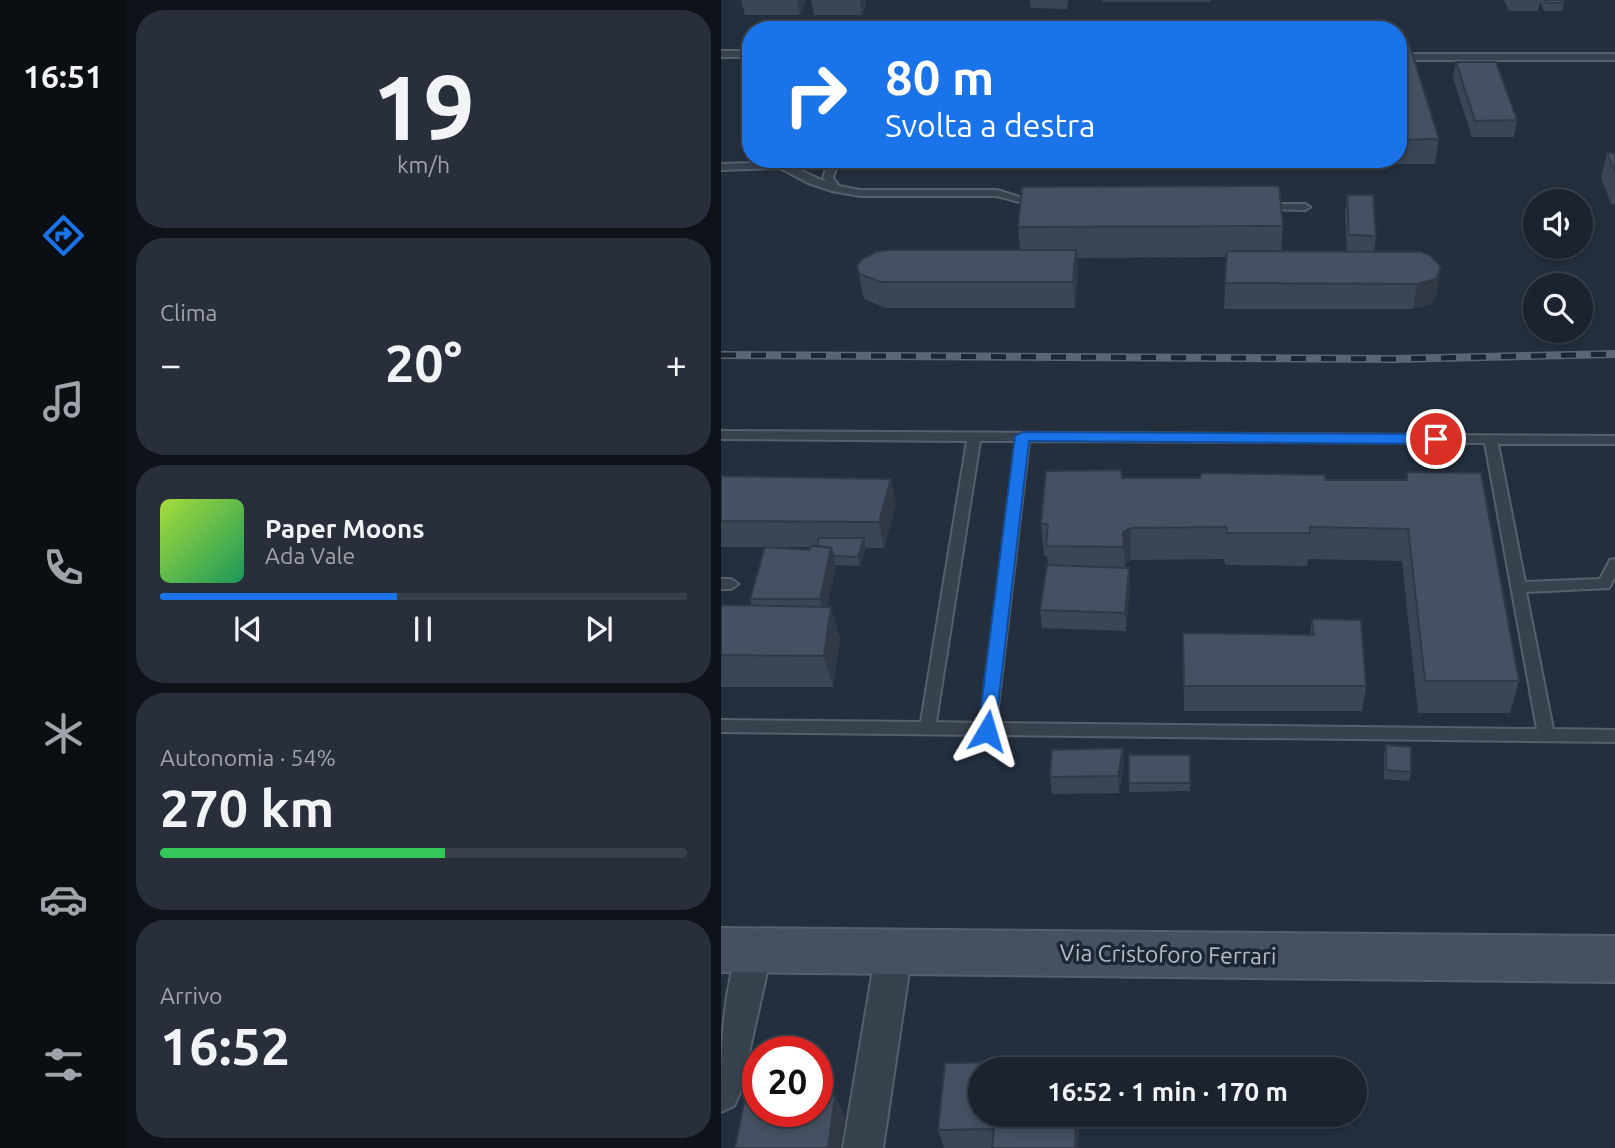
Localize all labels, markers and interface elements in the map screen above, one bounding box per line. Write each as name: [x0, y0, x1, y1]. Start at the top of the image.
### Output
icon: right: [770, 49, 861, 140]
text: 80 m: [885, 49, 994, 104]
text: 19: [372, 55, 475, 157]
text: 16:51: [23, 58, 103, 94]
text: Svolta a destra: [885, 107, 1096, 143]
text: km/h: [397, 152, 450, 177]
map controls: [1523, 189, 1593, 343]
button: sound: [1523, 189, 1593, 259]
icon: directions: [39, 211, 88, 260]
button: search: [1523, 273, 1593, 343]
text: Clima: [160, 300, 217, 325]
text: 20°: [385, 334, 462, 392]
text: −: [160, 343, 181, 385]
text: +: [666, 343, 687, 385]
icon: music: [39, 377, 88, 426]
pin: [1406, 409, 1466, 469]
icon: arrive: [1417, 420, 1455, 458]
text: Paper Moons: [265, 514, 424, 543]
icon: phone: [39, 543, 88, 592]
text: Ada Vale: [265, 543, 355, 568]
icon: previous: [229, 610, 267, 648]
icon: pause: [404, 610, 442, 648]
icon: next: [580, 610, 618, 648]
position arrow: [950, 694, 1024, 768]
icon: climate: [39, 709, 88, 758]
text: Autonomia · 54%: [160, 745, 336, 770]
text: 270 km: [160, 779, 334, 837]
icon: car: [39, 875, 88, 924]
street label: Via Cristoforo Ferrari: [1059, 940, 1277, 968]
text: Arrivo: [160, 983, 223, 1008]
text: 16:52: [160, 1017, 290, 1075]
speed limit sign: 20: [742, 1036, 833, 1127]
icon: filters: [39, 1040, 88, 1089]
text: 16:52 · 1 min · 170 m: [1047, 1077, 1288, 1106]

